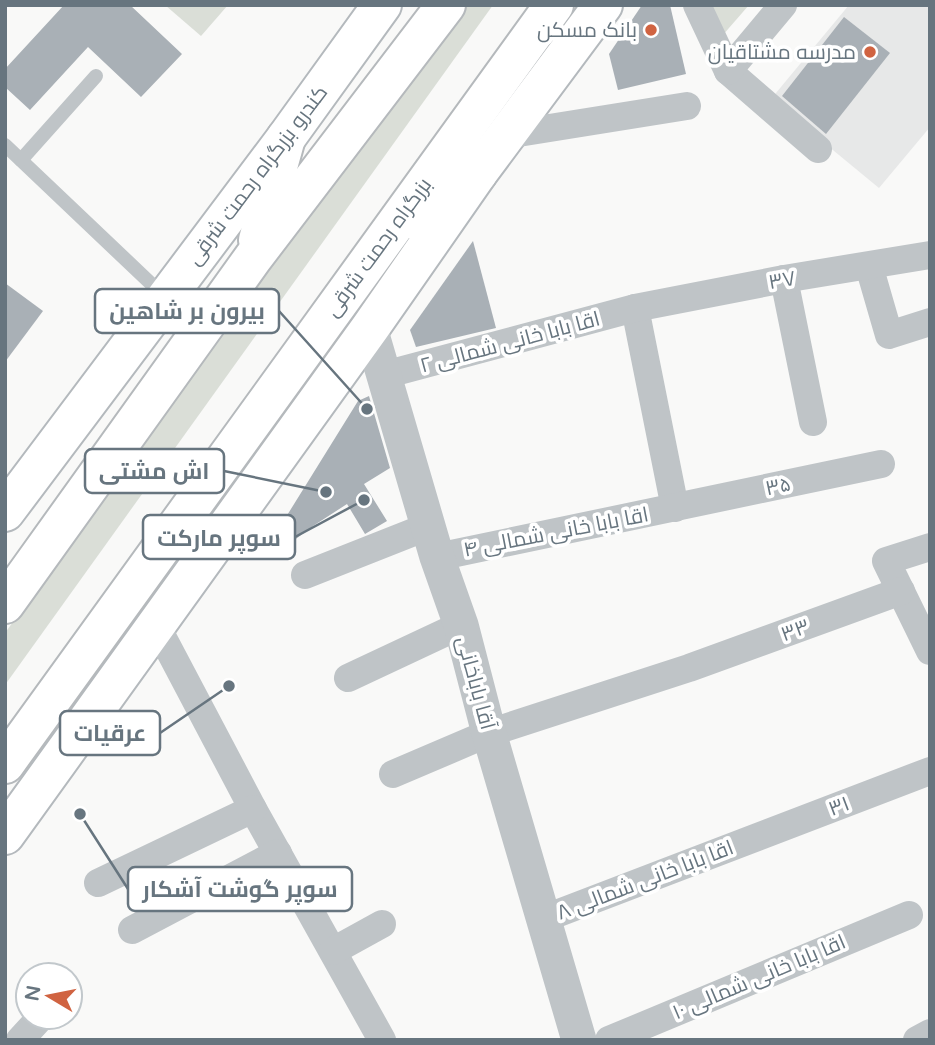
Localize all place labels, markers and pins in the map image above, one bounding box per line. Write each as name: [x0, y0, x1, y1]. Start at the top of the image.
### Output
place label: بانک مسکن: [537, 18, 637, 43]
marker: بانک مسکن: [643, 22, 659, 38]
place label: مدرسه مشتاقیان: [708, 40, 856, 65]
marker: مدرسه مشتاقیان: [862, 44, 878, 60]
callout: بیرون بر شاهین: [95, 289, 279, 333]
callout: اش مشتی: [85, 449, 224, 493]
callout: سوپر مارکت: [143, 515, 295, 559]
callout: عرقیات: [60, 711, 160, 755]
callout: سوپر گوشت آشکار: [128, 867, 352, 911]

